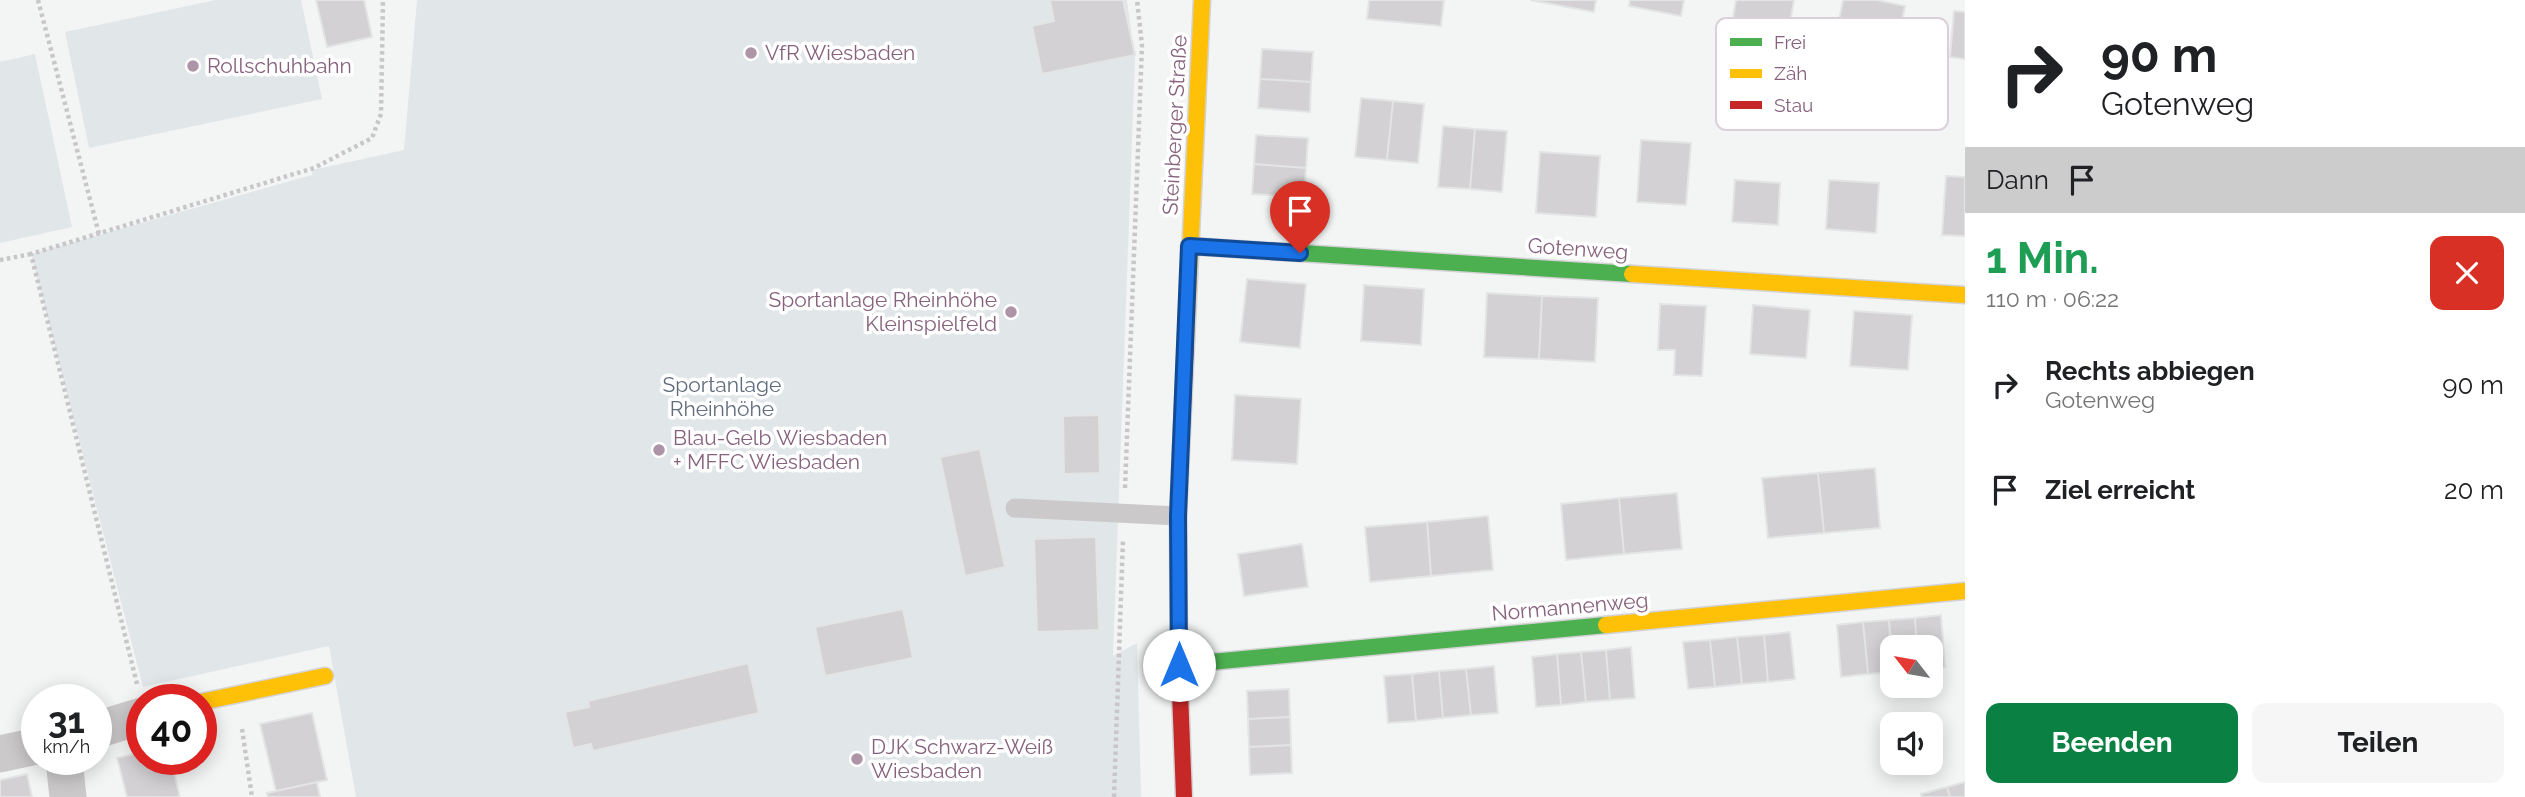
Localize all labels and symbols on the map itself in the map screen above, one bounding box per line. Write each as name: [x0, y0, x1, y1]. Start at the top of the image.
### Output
legend: [1716, 18, 1948, 130]
text: Frei: [1774, 31, 1806, 53]
street label: Steinberger Straße: [1157, 34, 1192, 216]
place label: VfR Wiesbaden: [765, 40, 915, 65]
marker: VfR Wiesbaden: [743, 45, 759, 61]
place label: Rollschuhbahn: [207, 53, 352, 78]
marker: Rollschuhbahn: [185, 58, 201, 74]
text: Zäh: [1774, 62, 1807, 84]
text: Stau: [1774, 94, 1813, 116]
pin: [1270, 181, 1330, 253]
street label: Gotenweg: [1527, 233, 1629, 264]
place label: Sportanlage Rheinhöhe Kleinspielfeld: [769, 287, 997, 336]
marker: Sportanlage Rheinhöhe Kleinspielfeld: [1003, 304, 1019, 320]
park label: Sportanlage Rheinhöhe: [663, 372, 781, 421]
place label: Blau-Gelb Wiesbaden + MFFC Wiesbaden: [673, 425, 887, 474]
marker: Blau-Gelb Wiesbaden + MFFC Wiesbaden: [651, 442, 667, 458]
street label: Normannenweg: [1490, 587, 1649, 626]
position arrow: [1142, 628, 1216, 702]
north arrow: [1880, 635, 1942, 698]
speed limit sign: 40: [126, 684, 217, 775]
place label: DJK Schwarz-Weiß Wiesbaden: [871, 734, 1053, 783]
marker: DJK Schwarz-Weiß Wiesbaden: [849, 751, 865, 767]

